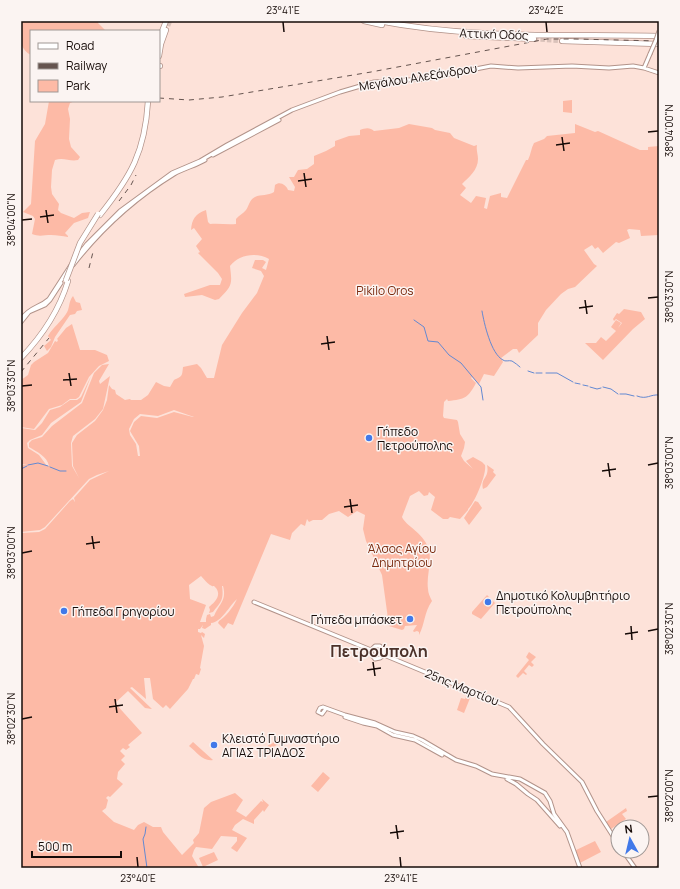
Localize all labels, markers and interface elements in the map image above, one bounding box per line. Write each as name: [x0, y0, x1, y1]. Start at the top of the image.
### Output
text: 23°41'E: [266, 3, 300, 17]
text: 23°42'E: [528, 3, 564, 17]
street label: Αττική Οδός: [459, 24, 529, 44]
legend: [30, 30, 160, 102]
text: Road: [66, 37, 94, 54]
text: Railway: [66, 57, 108, 74]
street label: Μεγάλου Αλεξάνδρου: [358, 59, 478, 95]
text: Park: [66, 77, 91, 94]
text: 38°04'00"N: [662, 105, 676, 157]
text: 38°04'00"N: [4, 194, 18, 246]
text: 38°03'30"N: [662, 271, 676, 323]
park label: Pikilo Oros: [356, 282, 414, 299]
text: 38°03'30"N: [4, 360, 18, 412]
place label: Γήπεδο Πετρούπολης: [377, 423, 453, 454]
marker: Γήπεδο Πετρούπολης: [364, 433, 374, 443]
text: 38°03'00"N: [662, 437, 676, 489]
text: 38°03'00"N: [4, 527, 18, 579]
park label: Άλσος Αγίου Δημητρίου: [368, 540, 436, 571]
place label: Δημοτικό Κολυμβητήριο Πετρούπολης: [496, 587, 630, 618]
marker: Δημοτικό Κολυμβητήριο Πετρούπολης: [483, 597, 493, 607]
place label: Γήπεδα Γρηγορίου: [72, 603, 174, 620]
text: 38°02'30"N: [662, 603, 676, 655]
marker: Γήπεδα Γρηγορίου: [59, 606, 69, 616]
place label: Γήπεδα μπάσκετ: [311, 611, 402, 628]
marker: Γήπεδα μπάσκετ: [405, 614, 415, 624]
district label: Πετρούπολη: [330, 640, 428, 662]
street label: 25ης Μαρτίου: [422, 664, 502, 710]
text: 38°02'30"N: [4, 693, 18, 745]
place label: Κλειστό Γυμναστήριο ΑΓΙΑΣ ΤΡΙΑΔΟΣ: [222, 730, 340, 761]
marker: Κλειστό Γυμναστήριο ΑΓΙΑΣ ΤΡΙΑΔΟΣ: [209, 740, 219, 750]
text: 38°02'00"N: [662, 769, 676, 822]
north arrow: [610, 819, 650, 859]
text: N: [624, 821, 634, 837]
scale bar: [32, 833, 121, 859]
text: 500 m: [38, 838, 72, 855]
text: 23°40'E: [120, 871, 156, 885]
text: 23°41'E: [384, 871, 418, 885]

